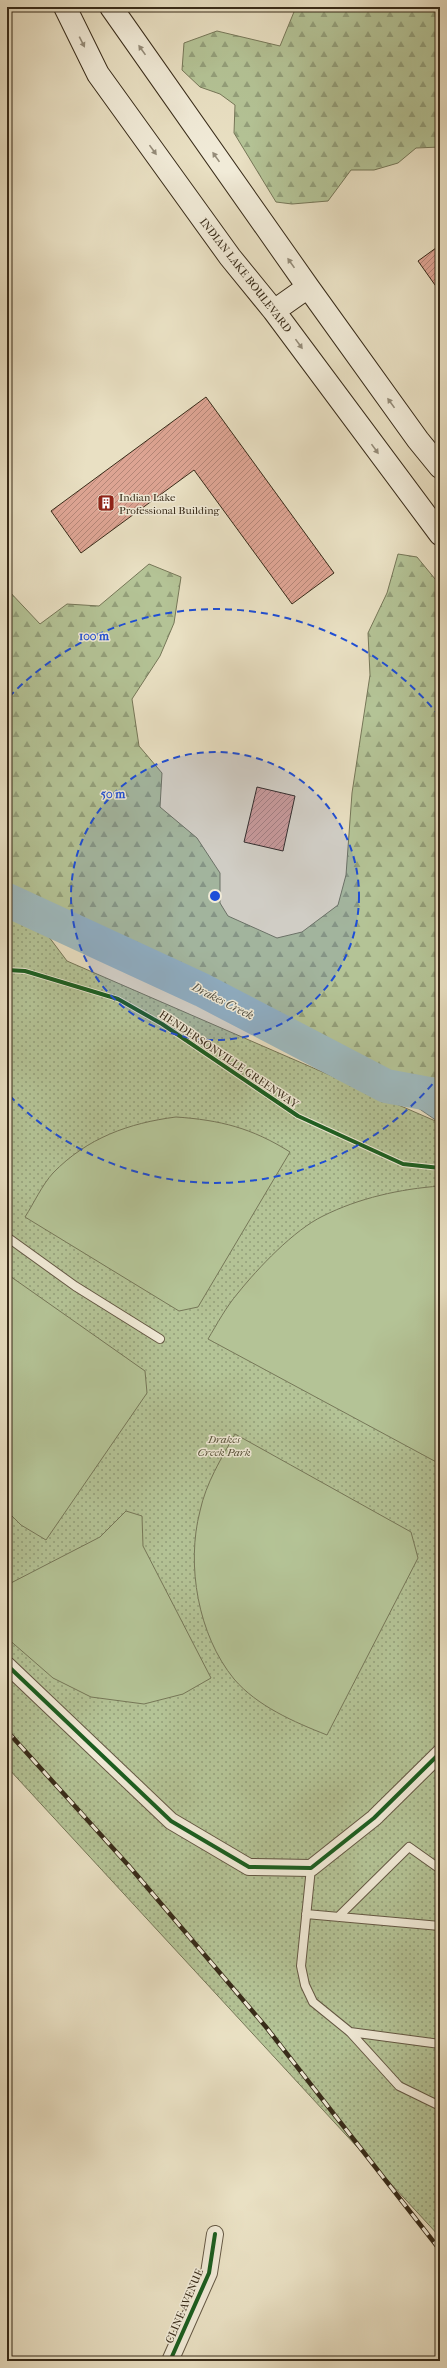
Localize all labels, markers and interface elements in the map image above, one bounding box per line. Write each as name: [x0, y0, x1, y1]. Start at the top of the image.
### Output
one-way arrow: [79, 36, 85, 48]
one-way arrow: [138, 45, 146, 56]
one-way arrow: [149, 145, 157, 156]
one-way arrow: [212, 151, 220, 162]
street label: INDIAN LAKE BOULEVARD: [197, 215, 294, 335]
one-way arrow: [287, 258, 295, 268]
one-way arrow: [294, 338, 303, 349]
one-way arrow: [387, 398, 395, 408]
one-way arrow: [371, 443, 379, 454]
place label: Indian Lake Professional Building: [119, 491, 220, 517]
building icon: Indian Lake Professional Building: [96, 493, 116, 513]
text: 100 m: [79, 629, 110, 643]
text: 50 m: [101, 787, 126, 801]
centre of rings: [208, 889, 222, 903]
water label: Drakes Creek: [189, 979, 256, 1022]
street label: HENDERSONVILLE GREENWAY: [157, 1008, 301, 1111]
park label: Drakes Creek Park: [198, 1433, 251, 1459]
street label: CLINE AVENUE: [163, 2267, 206, 2345]

